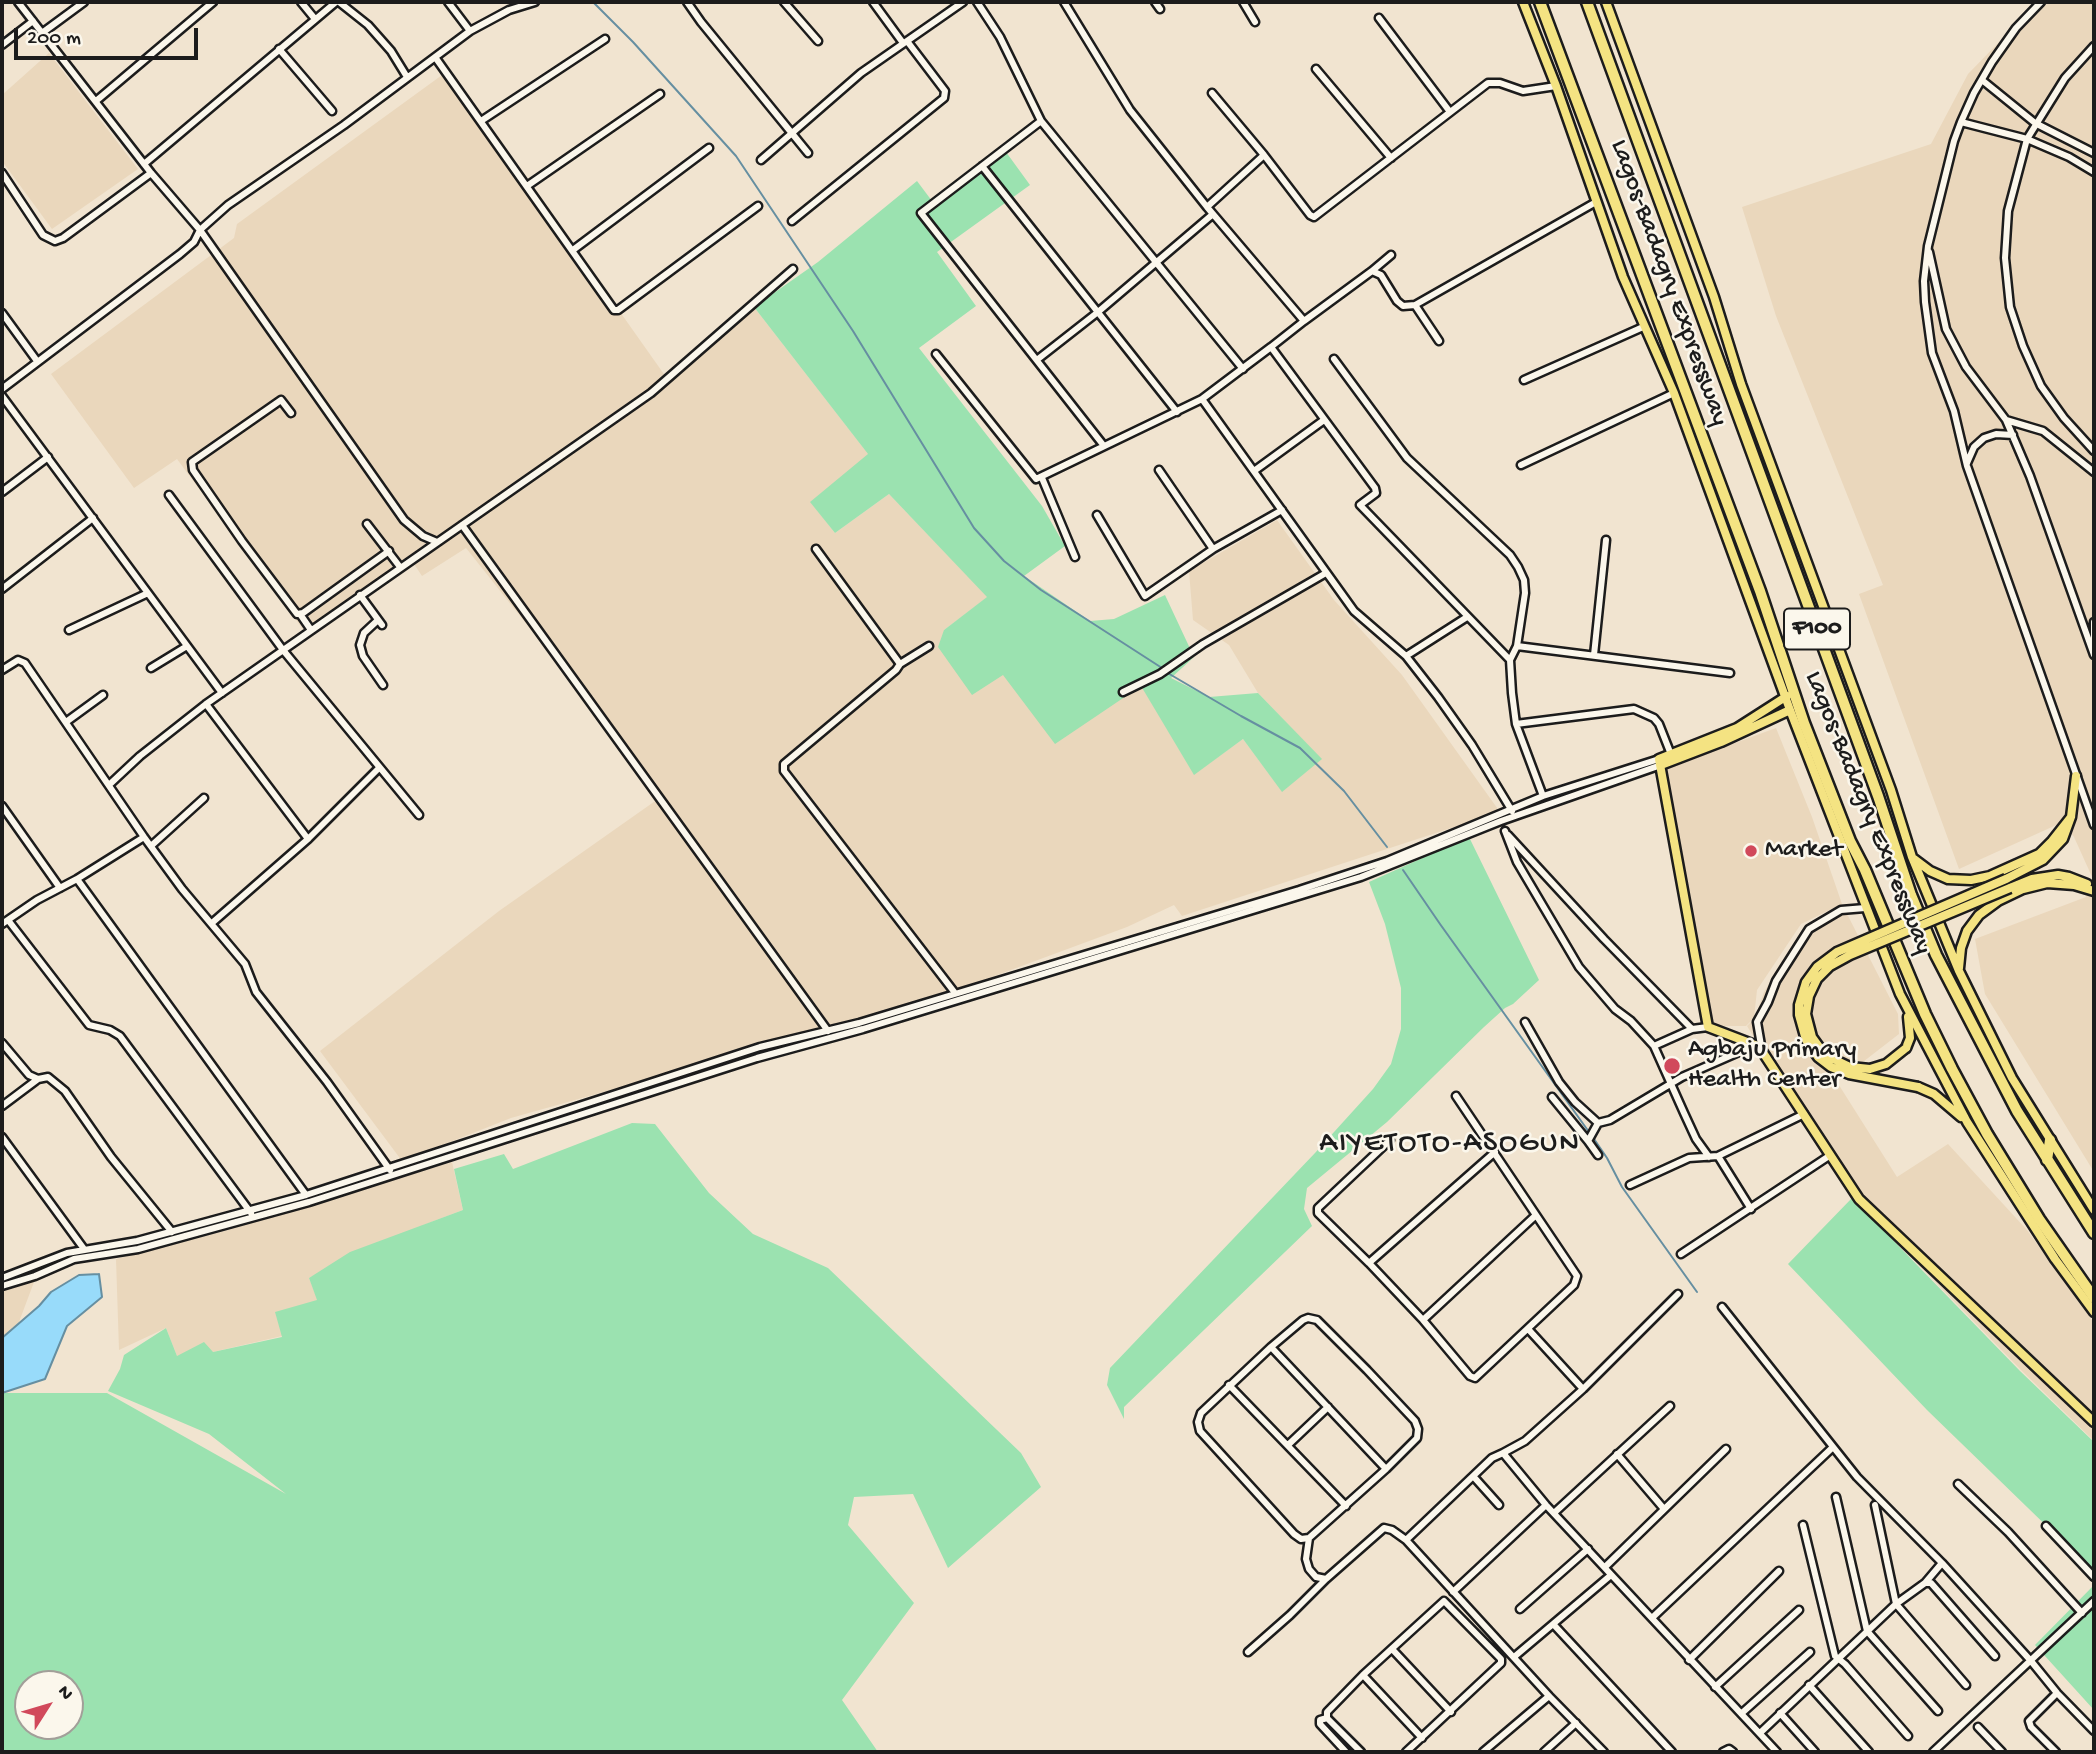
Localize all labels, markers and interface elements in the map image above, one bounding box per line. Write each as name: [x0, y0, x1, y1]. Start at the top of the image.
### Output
scale bar: [18, 14, 201, 58]
text: 200 m: [27, 27, 81, 52]
street label: Lagos-Badagry Expressway: [1602, 136, 1734, 430]
road number: F100: [1784, 608, 1850, 650]
street label: Lagos-Badagry Expressway: [1796, 667, 1938, 959]
place label: Market: [1765, 835, 1842, 867]
marker: Market: [1743, 843, 1759, 859]
place label: Agbaju Primary Health Center: [1688, 1035, 1856, 1096]
marker: Agbaju Primary Health Center: [1662, 1056, 1682, 1076]
district label: AIYETOTO-ASOGUN: [1321, 1127, 1579, 1163]
north arrow: [14, 1670, 84, 1740]
text: N: [52, 1681, 77, 1705]

